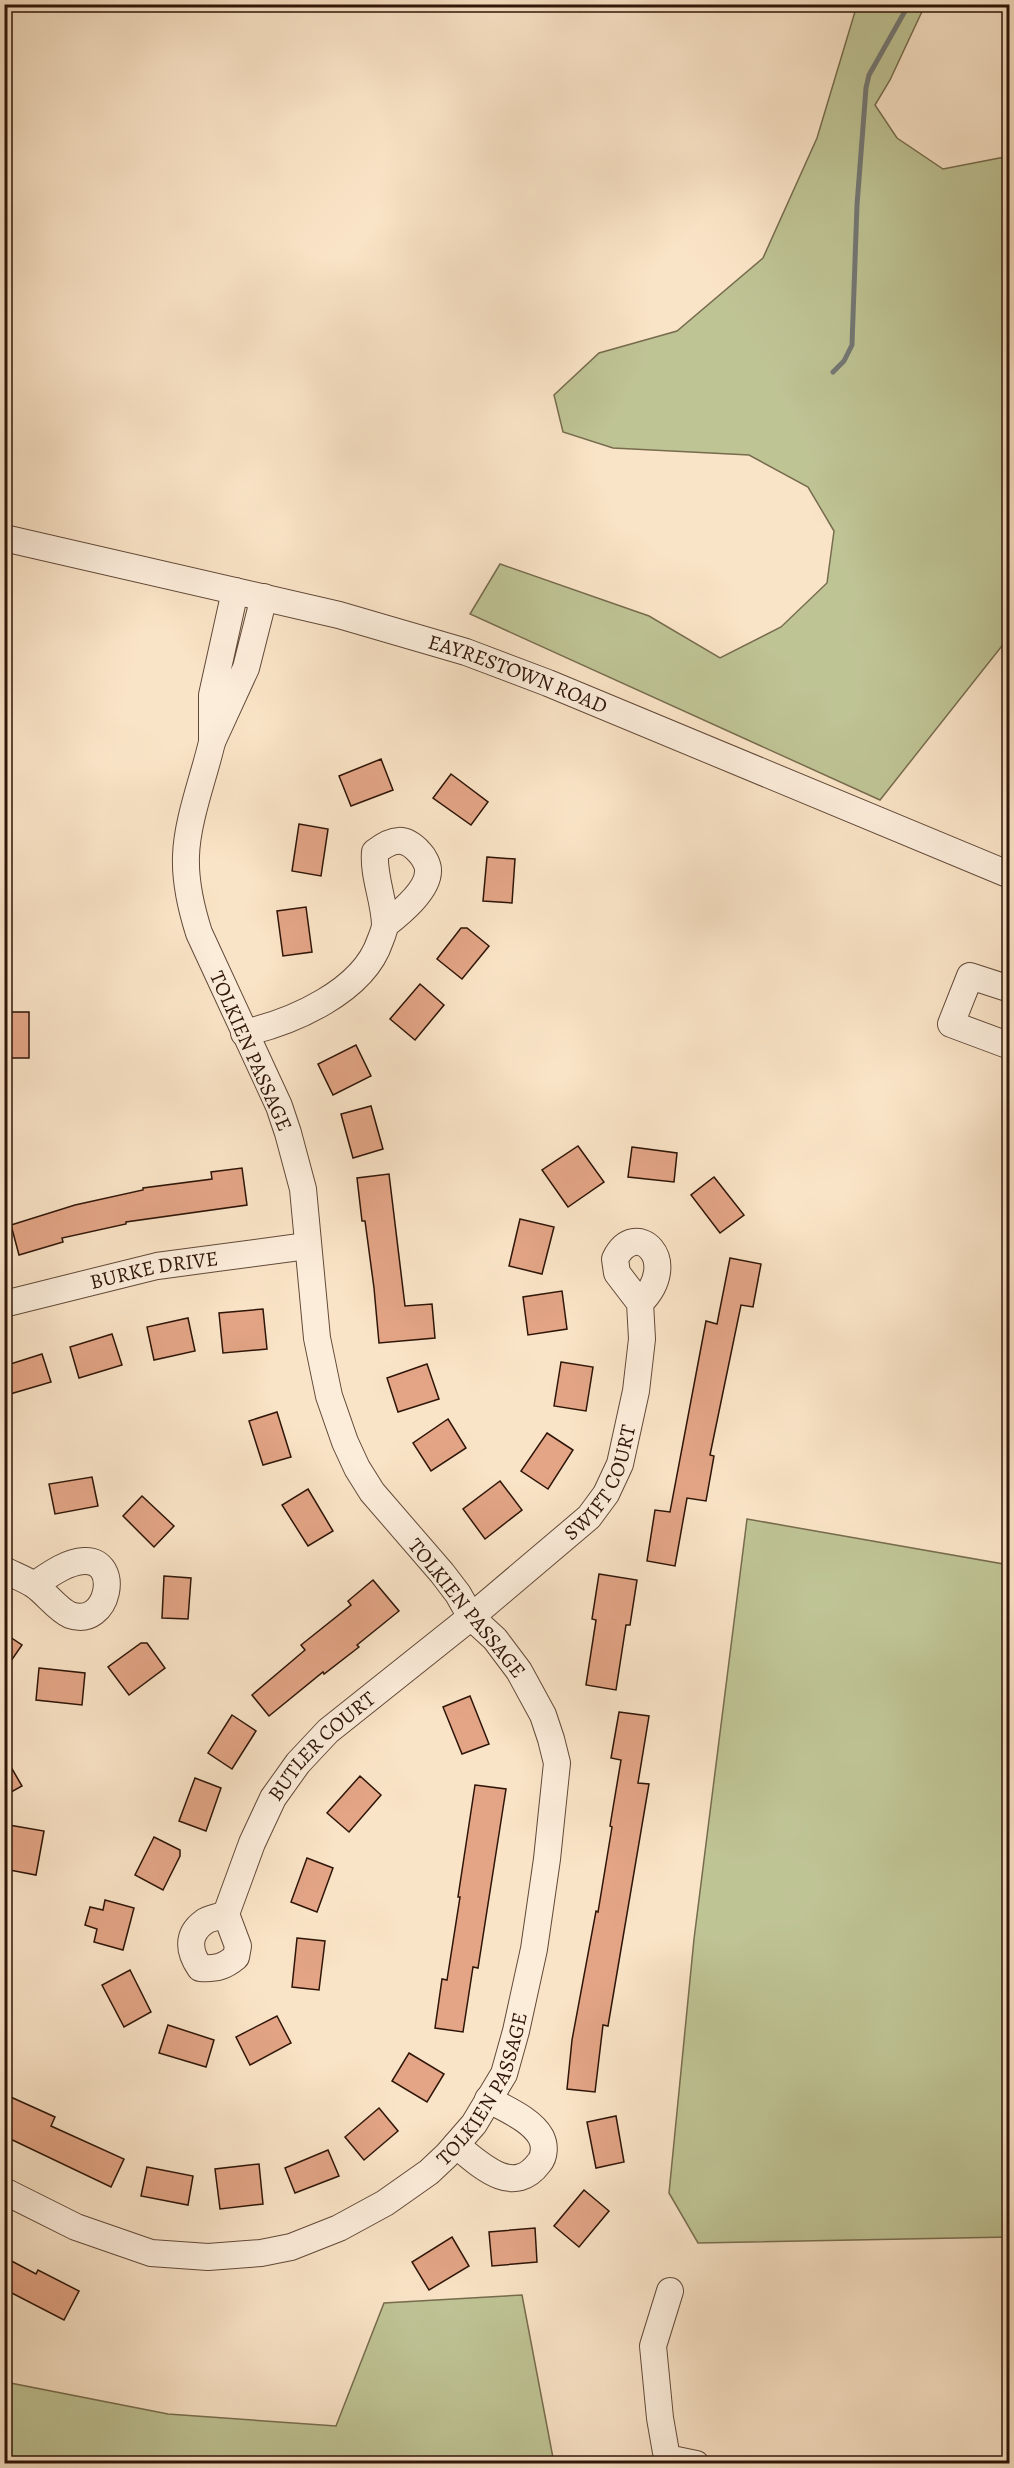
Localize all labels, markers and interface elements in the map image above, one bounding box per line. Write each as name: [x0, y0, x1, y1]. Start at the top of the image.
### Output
street label: EAYRESTOWN ROAD: [425, 628, 612, 720]
street label: TOLKIEN PASSAGE: [203, 967, 299, 1135]
street label: BURKE DRIVE: [87, 1244, 220, 1296]
street label: SWIFT COURT: [558, 1422, 642, 1547]
street label: TOLKIEN PASSAGE: [402, 1532, 532, 1684]
street label: BUTLER COURT: [261, 1684, 382, 1806]
street label: TOLKIEN PASSAGE: [430, 2010, 534, 2172]

